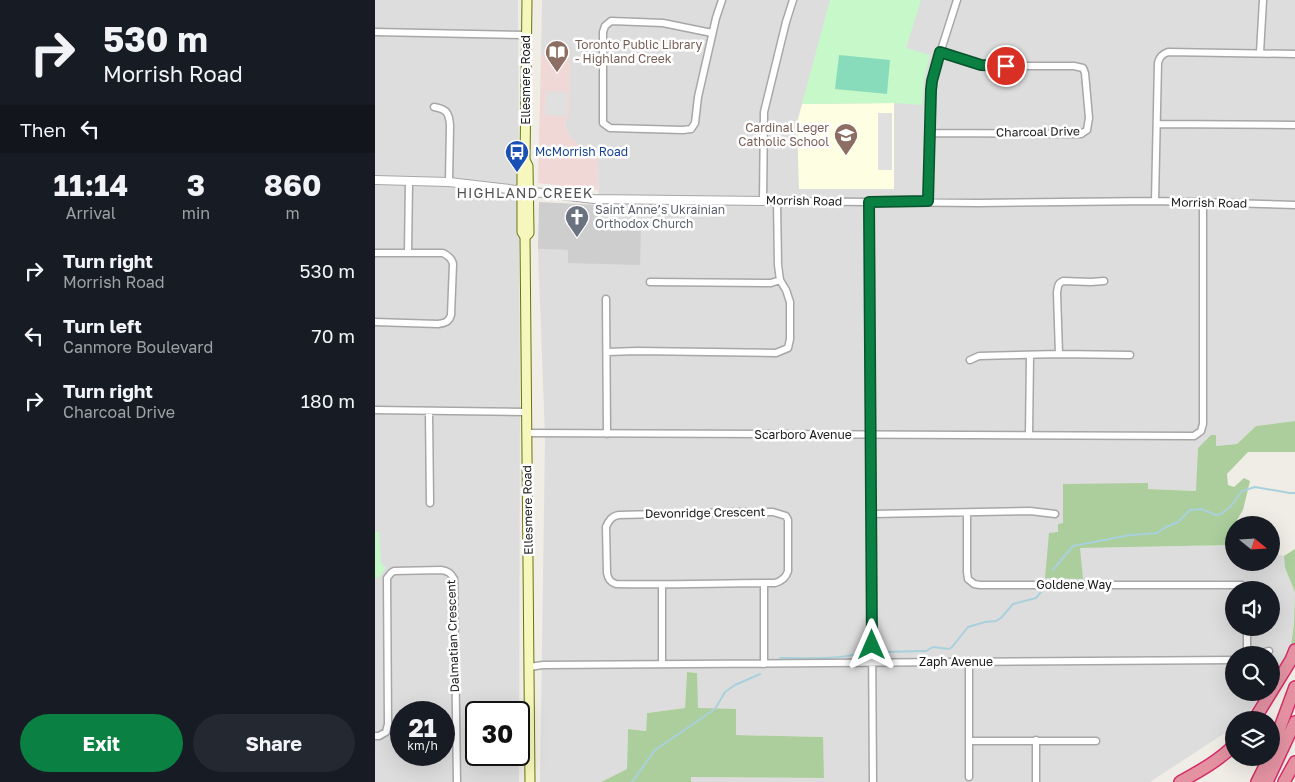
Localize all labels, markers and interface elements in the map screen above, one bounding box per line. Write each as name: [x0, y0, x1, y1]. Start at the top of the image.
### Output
text: 530 m: [103, 18, 208, 60]
icon: right: [20, 20, 85, 85]
street label: Ellesmere Road: [518, 35, 533, 125]
place label: Toronto Public Library - Highland Creek: [575, 37, 702, 66]
library icon: Toronto Public Library - Highland Creek: [544, 39, 570, 73]
pin: [985, 45, 1027, 87]
icon: arrive: [992, 52, 1020, 80]
text: Morrish Road: [103, 60, 243, 87]
icon: left: [76, 115, 104, 143]
text: Then: [20, 118, 66, 141]
place label: Cardinal Leger Catholic School: [738, 120, 829, 149]
school or university icon: Cardinal Leger Catholic School: [833, 122, 859, 156]
street label: Charcoal Drive: [996, 123, 1080, 140]
bus stop icon: McMorrish Road: [504, 139, 530, 173]
place label: McMorrish Road: [535, 144, 628, 159]
text: 11:14: [54, 167, 128, 203]
text: 3: [187, 167, 205, 203]
text: 860: [264, 167, 321, 203]
district label: HIGHLAND CREEK: [456, 184, 594, 201]
street label: Morrish Road: [766, 192, 842, 209]
street label: Morrish Road: [1171, 194, 1247, 211]
place label: Saint Anne’s Ukrainian Orthodox Church: [595, 202, 725, 231]
text: Arrival: [66, 203, 116, 223]
text: min: [182, 203, 210, 223]
text: m: [285, 203, 300, 223]
church icon: Saint Anne’s Ukrainian Orthodox Church: [564, 204, 590, 238]
text: Turn right: [63, 249, 153, 272]
icon: right: [20, 257, 48, 285]
text: 530 m: [300, 259, 355, 282]
text: Morrish Road: [63, 272, 165, 292]
text: Turn left: [63, 314, 142, 337]
icon: left: [20, 322, 48, 350]
text: 70 m: [312, 324, 355, 347]
text: Canmore Boulevard: [63, 337, 213, 357]
text: Turn right: [63, 379, 153, 402]
icon: right: [20, 387, 48, 415]
text: 180 m: [301, 389, 355, 412]
text: Charcoal Drive: [63, 402, 175, 422]
street label: Scarboro Avenue: [754, 427, 852, 442]
street label: Ellesmere Road: [519, 465, 536, 555]
street label: Devonridge Crescent: [645, 504, 766, 521]
north arrow: [1225, 516, 1280, 571]
map controls: [1225, 516, 1280, 766]
street label: Goldene Way: [1036, 577, 1112, 592]
street label: Dalmatian Crescent: [443, 579, 462, 693]
button: sound: [1225, 581, 1280, 636]
position arrow: [845, 618, 897, 670]
button: search: [1225, 646, 1280, 701]
street label: Zaph Avenue: [919, 654, 993, 669]
speed limit sign: 30: [465, 701, 530, 766]
button: layers: [1225, 711, 1280, 766]
text: 21: [408, 712, 437, 743]
button: Exit: [20, 714, 183, 772]
button: Share: [193, 714, 355, 772]
text: km/h: [407, 738, 438, 753]

